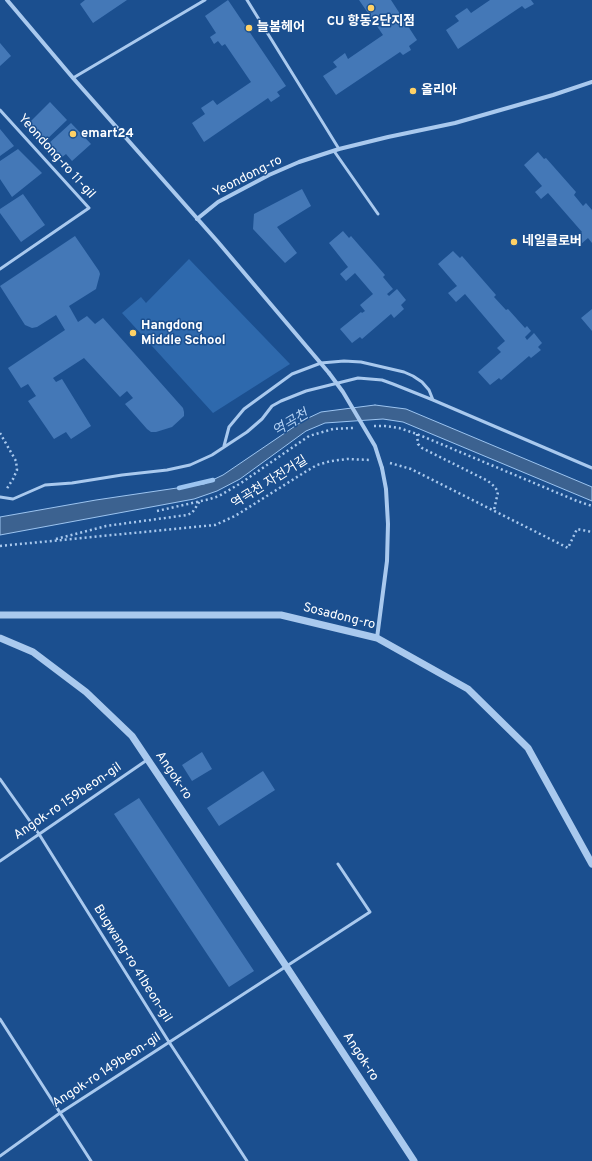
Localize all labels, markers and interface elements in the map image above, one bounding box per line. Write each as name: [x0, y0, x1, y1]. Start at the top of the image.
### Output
marker: CU 항동2단지점: [366, 3, 376, 13]
place label: CU 항동2단지점: [327, 14, 415, 30]
place label: 늘봄헤어: [257, 20, 305, 36]
marker: 늘봄헤어: [244, 23, 254, 33]
place label: 올리아: [421, 83, 457, 99]
marker: 올리아: [408, 86, 418, 96]
street label: Yeondong-ro 11-gil: [14, 112, 98, 202]
place label: emart24: [81, 126, 134, 142]
marker: emart24: [68, 129, 78, 139]
street label: Yeondong-ro: [211, 153, 285, 201]
place label: 네일클로버: [522, 234, 582, 250]
marker: 네일클로버: [509, 237, 519, 247]
place label: Hangdong Middle School: [141, 318, 226, 349]
marker: Hangdong Middle School: [128, 328, 138, 338]
water label: 역곡천: [270, 407, 312, 441]
street label: 역곡천 자전거길: [229, 453, 311, 513]
street label: Sosadong-ro: [301, 600, 377, 634]
street label: Angok-ro: [151, 749, 195, 803]
street label: Angok-ro 159beon-gil: [11, 760, 125, 844]
street label: Bugwang-ro 41beon-gil: [89, 902, 175, 1026]
street label: Angok-ro 149beon-gil: [50, 1030, 164, 1112]
street label: Angok-ro: [339, 1030, 381, 1084]

